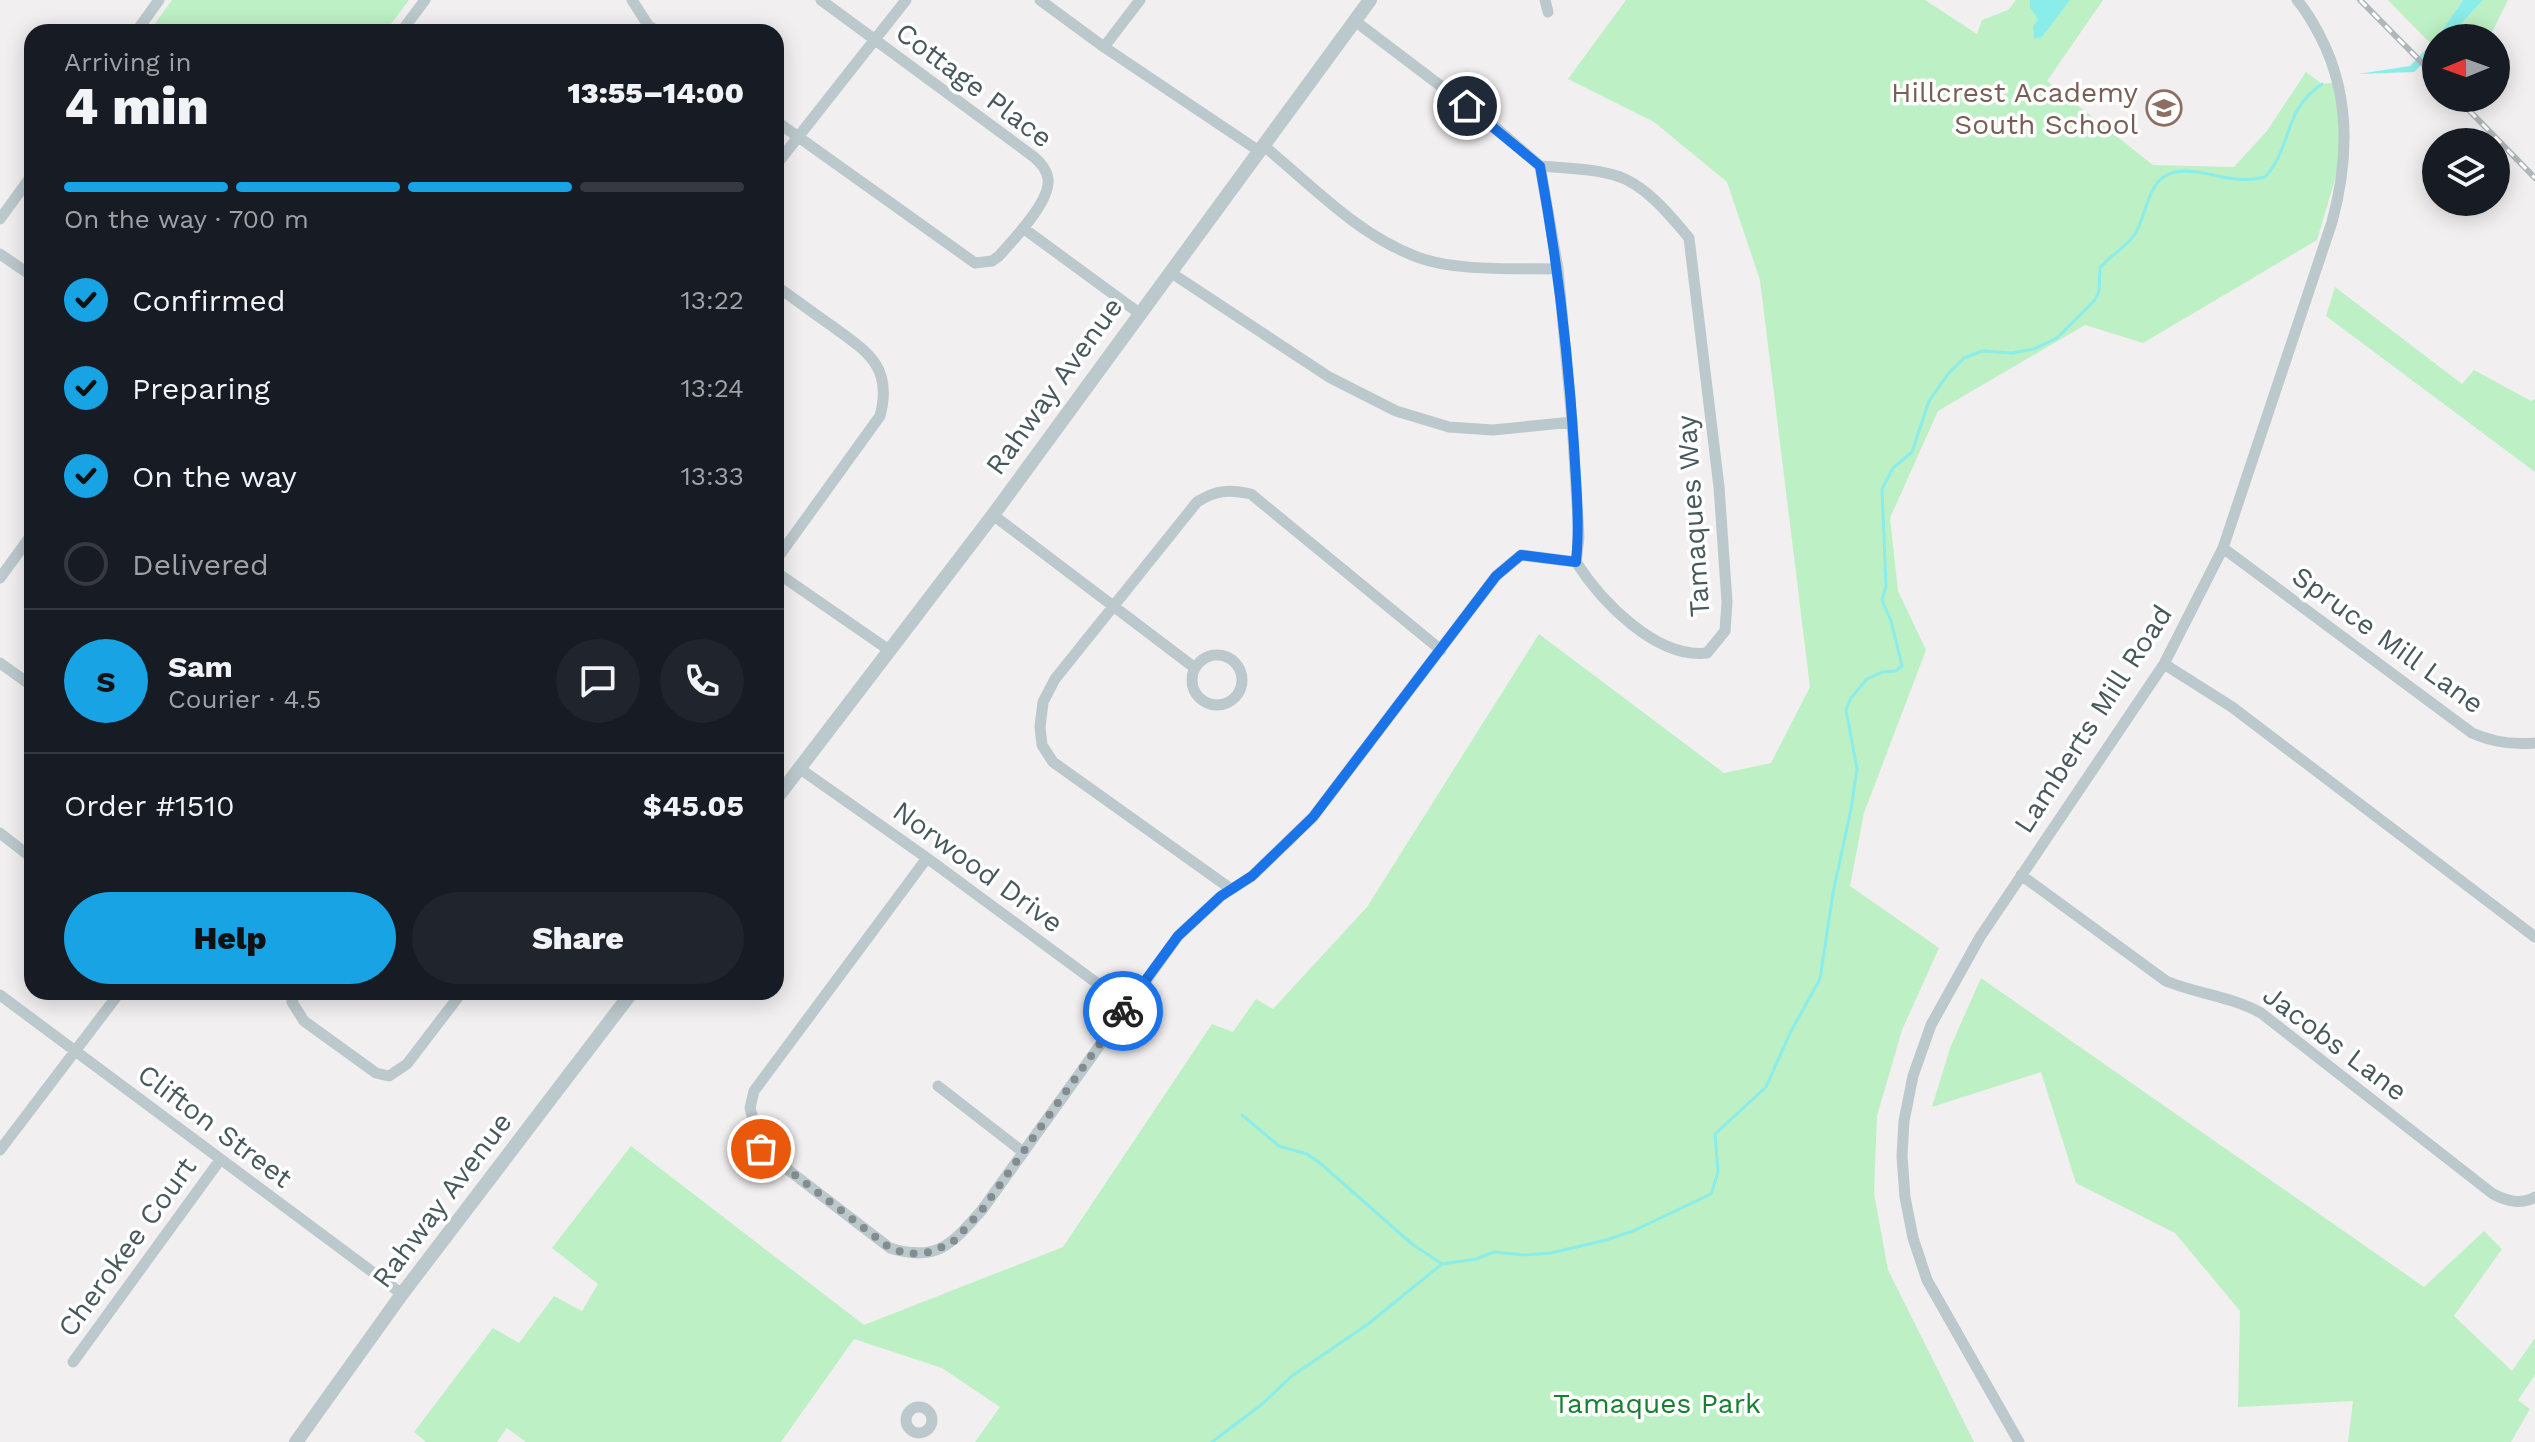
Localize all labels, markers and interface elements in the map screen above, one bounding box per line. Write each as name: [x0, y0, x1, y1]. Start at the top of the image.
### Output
street label: Cottage Place: [889, 15, 1059, 155]
north arrow: [2422, 24, 2510, 112]
map controls: [2422, 24, 2510, 216]
text: Arriving in: [64, 47, 192, 77]
pin: [1433, 72, 1501, 140]
text: 13:55–14:00: [567, 75, 744, 110]
text: 4 min: [64, 76, 209, 137]
place label: Hillcrest Academy South School: [1891, 76, 2139, 141]
icon: home: [1445, 84, 1489, 128]
school or university icon: Hillcrest Academy South School: [2145, 89, 2183, 127]
button: layers: [2422, 128, 2510, 216]
text: On the way · 700 m: [64, 204, 309, 234]
icon: check: [64, 278, 108, 322]
text: Confirmed: [132, 283, 286, 318]
text: 13:22: [681, 285, 744, 315]
street label: Rahway Avenue: [979, 291, 1129, 481]
icon: check: [64, 366, 108, 410]
text: Preparing: [132, 371, 270, 406]
text: 13:24: [681, 373, 744, 403]
street label: Tamaques Way: [1669, 413, 1717, 618]
icon: check: [64, 454, 108, 498]
text: On the way: [132, 459, 297, 494]
text: 13:33: [681, 461, 744, 491]
text: Delivered: [132, 547, 269, 582]
street label: Spruce Mill Lane: [2286, 559, 2490, 721]
street label: Lamberts Mill Road: [2007, 599, 2179, 839]
button: chat: [556, 639, 640, 723]
button: phone: [660, 639, 744, 723]
text: Sam: [168, 649, 233, 684]
text: S: [96, 664, 116, 699]
text: Courier · 4.5: [168, 684, 321, 714]
text: Order #1510: [64, 788, 235, 823]
text: $45.05: [643, 788, 744, 823]
street label: Norwood Drive: [887, 794, 1069, 940]
button: Help: [64, 892, 396, 984]
button: Share: [412, 892, 744, 984]
courier: [1083, 971, 1163, 1051]
street label: Jacobs Lane: [2257, 978, 2413, 1108]
icon: bike: [1101, 989, 1145, 1033]
street label: Clifton Street: [131, 1057, 299, 1195]
street label: Rahway Avenue: [365, 1106, 519, 1294]
pin: [727, 1115, 795, 1183]
icon: bag: [739, 1127, 783, 1171]
street label: Cherokee Court: [51, 1151, 203, 1343]
park label: Tamaques Park: [1553, 1387, 1761, 1420]

